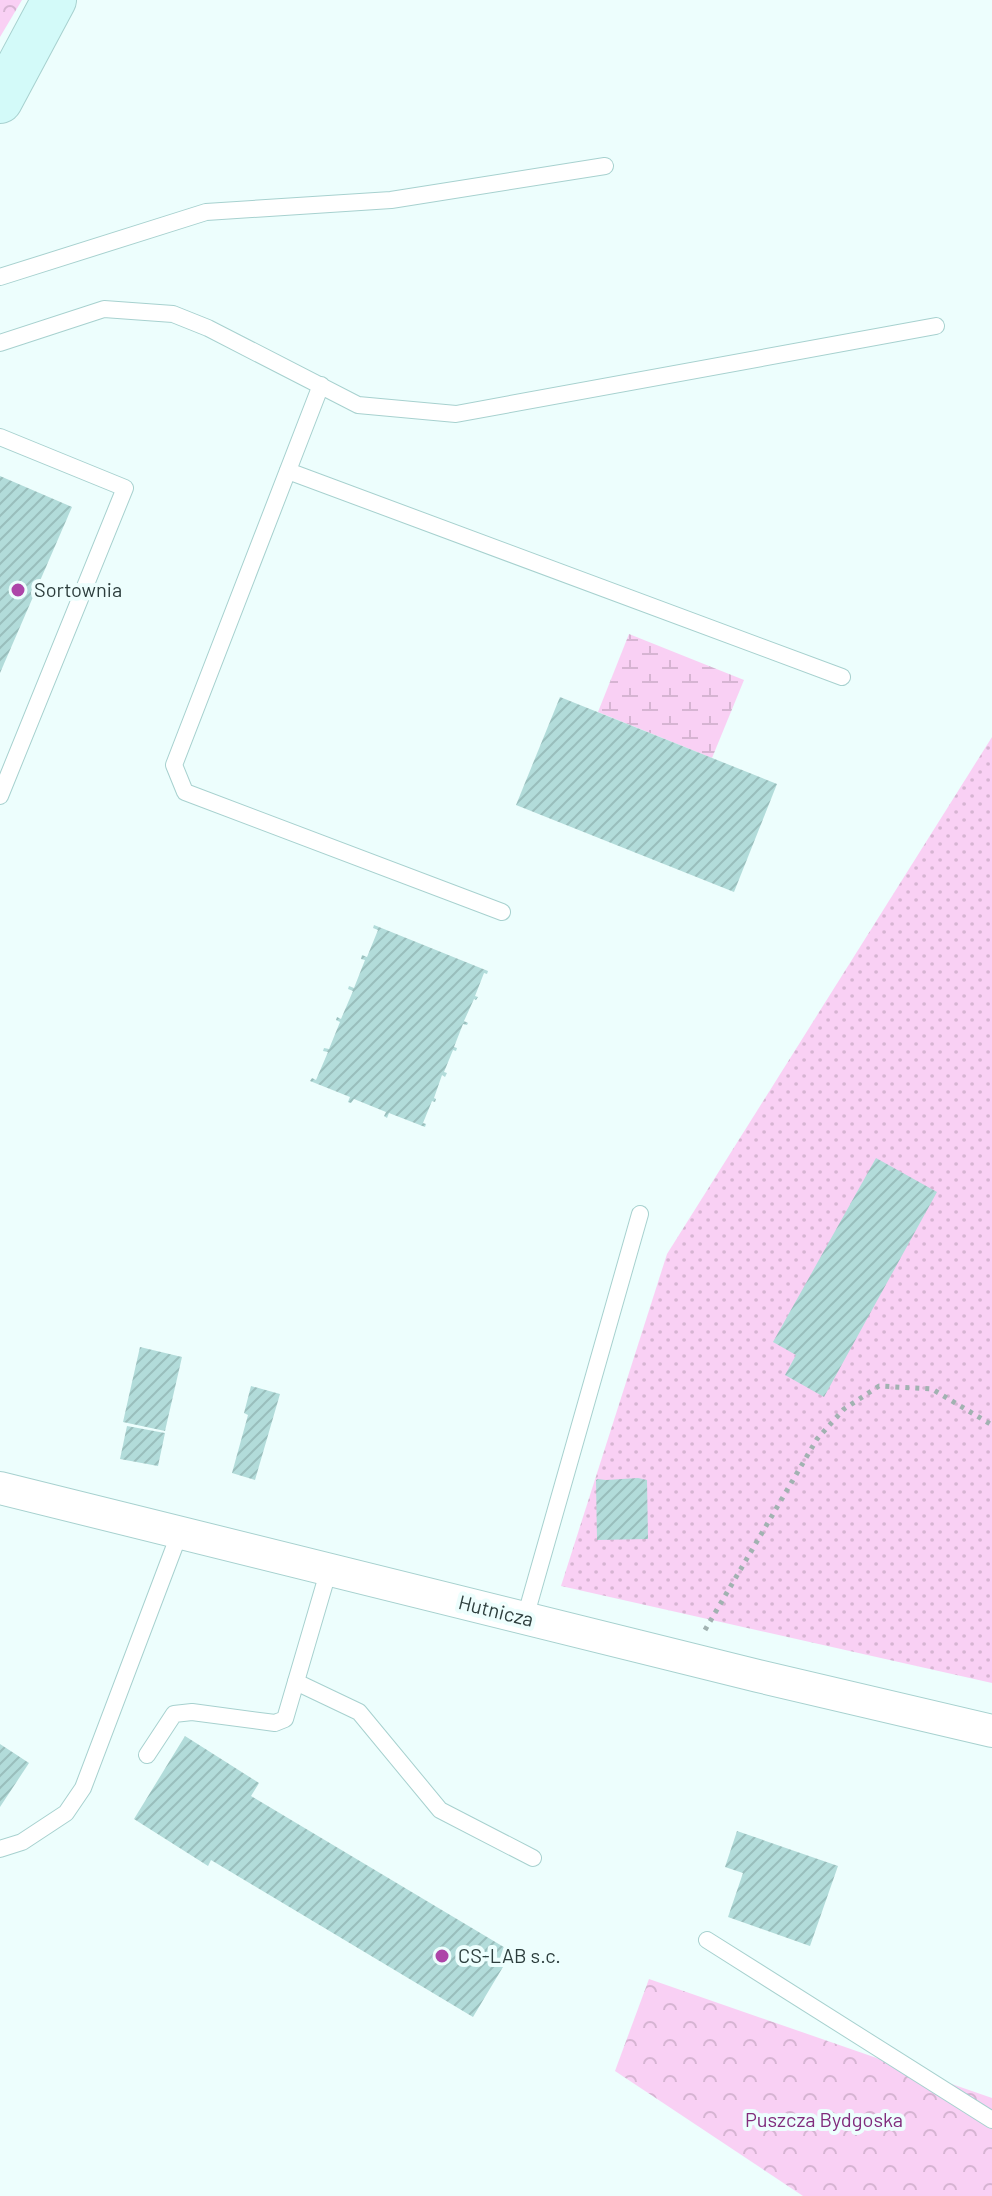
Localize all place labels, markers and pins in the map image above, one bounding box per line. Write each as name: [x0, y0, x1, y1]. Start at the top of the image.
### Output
place label: Sortownia: [34, 577, 122, 601]
marker: Sortownia: [9, 581, 27, 599]
place label: CS-LAB s.c.: [458, 1943, 561, 1967]
marker: CS-LAB s.c.: [433, 1947, 451, 1965]

